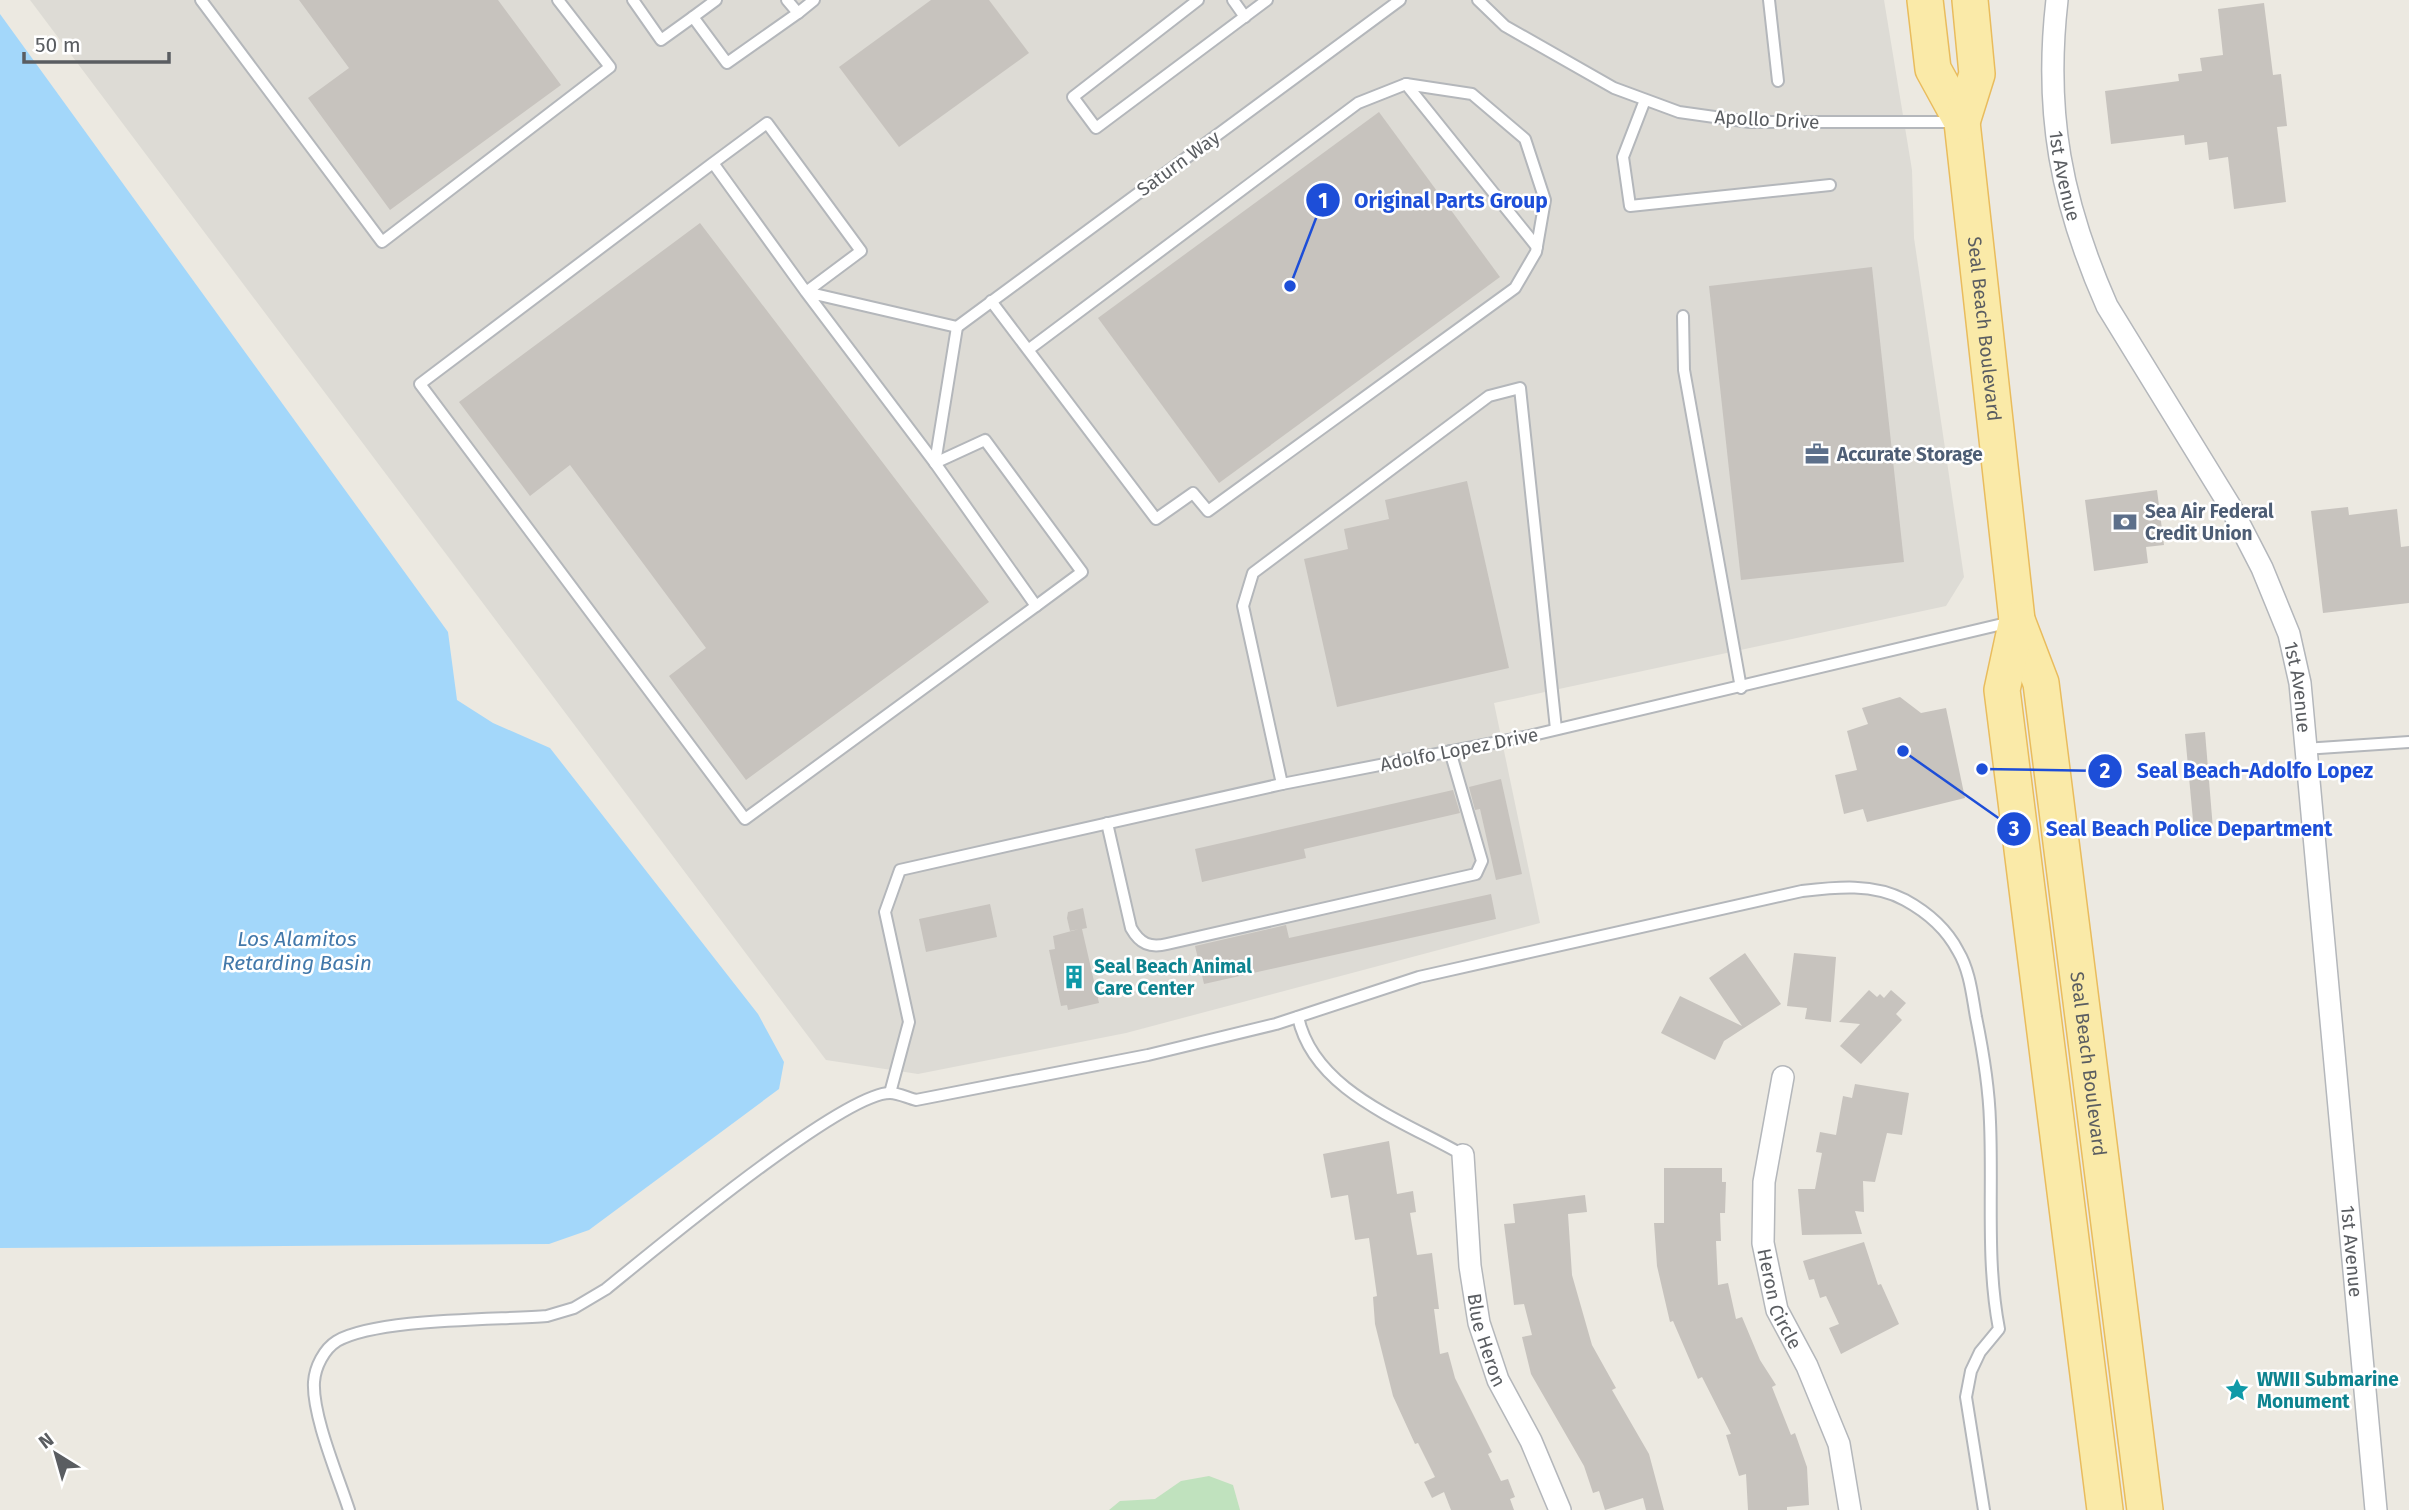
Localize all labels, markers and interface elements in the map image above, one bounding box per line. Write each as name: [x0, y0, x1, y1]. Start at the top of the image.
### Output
scale bar: [24, 21, 170, 65]
text: 50 m: [35, 32, 81, 58]
street label: Apollo Drive: [1714, 105, 1820, 134]
street label: Saturn Way: [1132, 125, 1225, 201]
street label: 1st Avenue: [2044, 129, 2086, 224]
callout: Original Parts Group: [1306, 179, 1562, 221]
text: 1: [1318, 188, 1328, 214]
text: Original Parts Group: [1354, 188, 1548, 214]
street label: Seal Beach Boulevard: [1963, 235, 2006, 422]
office icon: Accurate Storage: [1803, 440, 1831, 468]
place label: Accurate Storage: [1836, 443, 1983, 466]
place label: Sea Air Federal Credit Union: [2145, 500, 2274, 545]
bank icon: Sea Air Federal Credit Union: [2111, 508, 2139, 536]
street label: 1st Avenue: [2279, 639, 2316, 734]
street label: Adolfo Lopez Drive: [1378, 723, 1540, 776]
callout: Seal Beach-Adolfo Lopez: [2088, 750, 2387, 792]
text: 2: [2100, 758, 2111, 784]
text: Seal Beach-Adolfo Lopez: [2137, 758, 2374, 784]
callout: Seal Beach Police Department: [1997, 808, 2346, 850]
text: 3: [2008, 816, 2020, 842]
text: Seal Beach Police Department: [2046, 816, 2333, 842]
water label: Los Alamitos Retarding Basin: [222, 926, 372, 976]
place label: Seal Beach Animal Care Center: [1094, 955, 1252, 1000]
building icon: Seal Beach Animal Care Center: [1060, 963, 1088, 991]
street label: Seal Beach Boulevard: [2065, 970, 2111, 1157]
street label: 1st Avenue: [2336, 1204, 2367, 1298]
street label: Heron Circle: [1752, 1246, 1807, 1353]
street label: Blue Heron: [1462, 1292, 1511, 1391]
place label: WWII Submarine Monument: [2257, 1368, 2399, 1413]
place icon: WWII Submarine Monument: [2223, 1376, 2251, 1404]
north arrow: [21, 1419, 91, 1489]
text: N: [34, 1428, 58, 1454]

